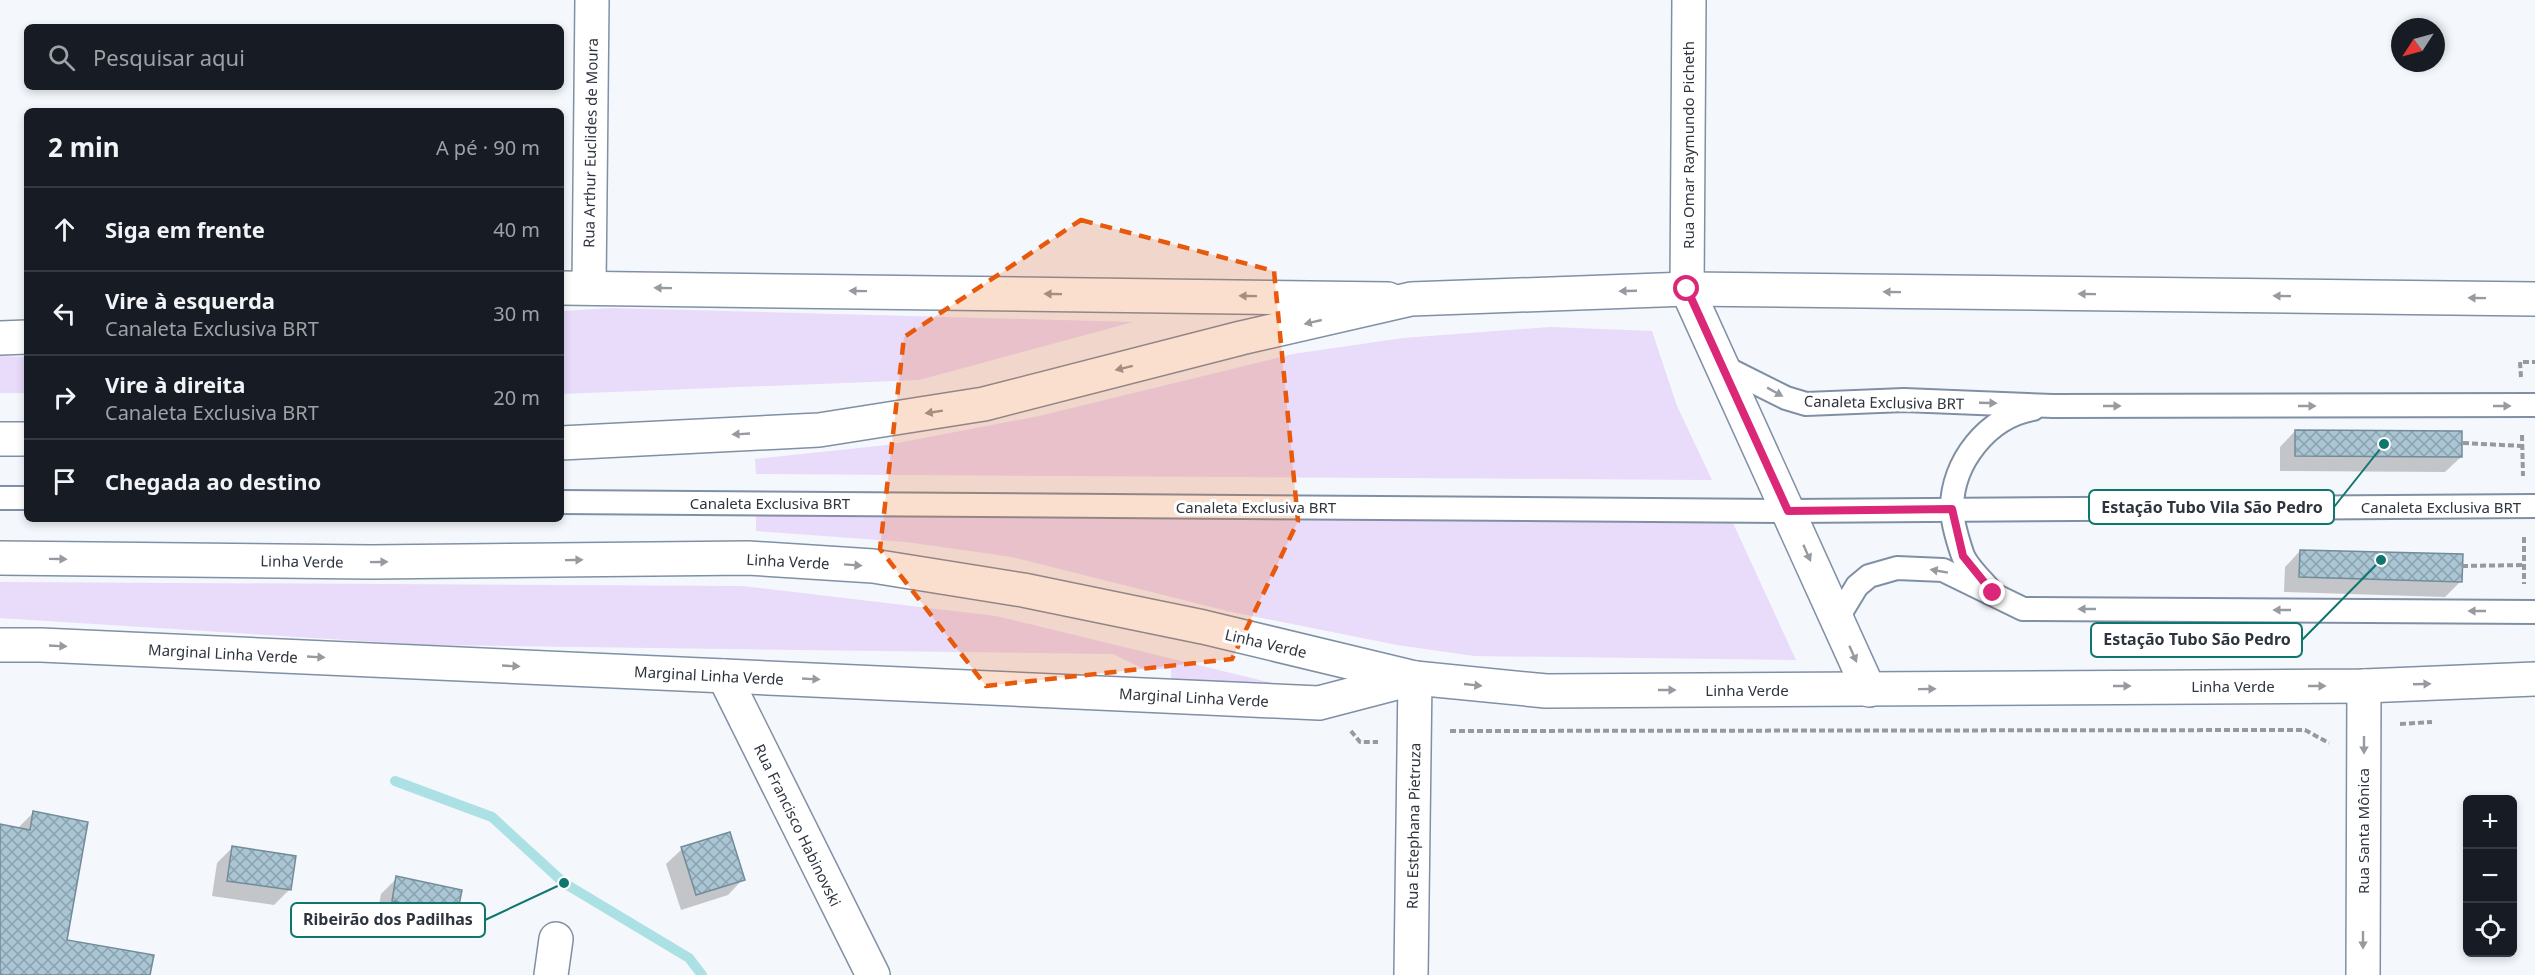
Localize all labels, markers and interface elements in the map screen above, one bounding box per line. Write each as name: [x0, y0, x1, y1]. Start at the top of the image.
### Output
north arrow: [2391, 18, 2445, 72]
search box: [24, 24, 564, 90]
street label: Rua Arthur Euclides de Moura: [578, 38, 602, 248]
icon: search: [45, 41, 78, 74]
street label: Rua Omar Raymundo Picheth: [1678, 41, 1698, 249]
text: Pesquisar aqui: [93, 42, 245, 72]
text: 2 min: [48, 129, 120, 165]
text: A pé · 90 m: [436, 134, 540, 161]
icon: ahead: [48, 213, 81, 246]
text: Siga em frente: [105, 214, 265, 244]
text: 40 m: [493, 216, 540, 243]
route start: [1673, 275, 1699, 301]
one-way arrow: [653, 283, 672, 293]
text: Vire à esquerda: [105, 285, 275, 315]
one-way arrow: [848, 286, 867, 296]
one-way arrow: [1619, 287, 1638, 296]
one-way arrow: [1882, 287, 1901, 297]
one-way arrow: [1043, 289, 1062, 298]
one-way arrow: [2077, 289, 2096, 299]
one-way arrow: [2272, 291, 2291, 301]
one-way arrow: [1238, 292, 1257, 301]
one-way arrow: [2467, 293, 2486, 303]
icon: left: [48, 297, 81, 330]
text: 30 m: [493, 300, 540, 327]
text: Canaleta Exclusiva BRT: [105, 315, 319, 342]
one-way arrow: [1304, 317, 1322, 327]
one-way arrow: [1115, 364, 1133, 374]
text: Vire à direita: [105, 369, 245, 399]
icon: right: [48, 381, 81, 414]
text: 20 m: [493, 384, 540, 411]
one-way arrow: [1767, 386, 1783, 397]
street label: Canaleta Exclusiva BRT: [1804, 391, 1965, 413]
text: Canaleta Exclusiva BRT: [105, 399, 319, 426]
one-way arrow: [1979, 399, 1998, 408]
one-way arrow: [2102, 401, 2121, 411]
one-way arrow: [2297, 401, 2316, 411]
one-way arrow: [2492, 401, 2511, 411]
one-way arrow: [924, 408, 943, 417]
one-way arrow: [731, 430, 750, 439]
icon: arrive: [48, 465, 81, 498]
text: Chegada ao destino: [105, 466, 321, 496]
callout: Estação Tubo Vila São Pedro: [2089, 490, 2334, 524]
street label: Canaleta Exclusiva BRT: [690, 493, 851, 513]
text: Estação Tubo Vila São Pedro: [2101, 496, 2323, 518]
street label: Canaleta Exclusiva BRT: [1176, 497, 1337, 517]
street label: Canaleta Exclusiva BRT: [2361, 497, 2522, 517]
one-way arrow: [1802, 545, 1812, 563]
street label: Linha Verde: [746, 549, 830, 573]
street label: Linha Verde: [260, 550, 344, 572]
one-way arrow: [49, 554, 68, 564]
one-way arrow: [565, 555, 584, 565]
one-way arrow: [370, 557, 389, 567]
one-way arrow: [844, 560, 863, 569]
one-way arrow: [1929, 566, 1948, 575]
route end: [1979, 579, 2005, 605]
one-way arrow: [2077, 604, 2096, 614]
one-way arrow: [2272, 605, 2291, 615]
one-way arrow: [2467, 606, 2486, 616]
callout: Estação Tubo São Pedro: [2091, 623, 2302, 657]
street label: Linha Verde: [1223, 624, 1309, 662]
text: Estação Tubo São Pedro: [2103, 628, 2291, 650]
street label: Marginal Linha Verde: [148, 639, 298, 667]
one-way arrow: [49, 641, 68, 651]
one-way arrow: [1848, 646, 1857, 663]
one-way arrow: [307, 653, 326, 662]
street label: Marginal Linha Verde: [634, 661, 784, 689]
one-way arrow: [502, 662, 521, 671]
one-way arrow: [801, 675, 820, 684]
street label: Linha Verde: [2191, 676, 2275, 696]
one-way arrow: [2412, 679, 2431, 688]
one-way arrow: [1463, 680, 1482, 690]
street label: Linha Verde: [1705, 680, 1789, 700]
one-way arrow: [2113, 681, 2132, 691]
one-way arrow: [2308, 681, 2327, 691]
street label: Marginal Linha Verde: [1119, 683, 1269, 711]
one-way arrow: [1918, 684, 1937, 694]
one-way arrow: [1658, 685, 1677, 695]
one-way arrow: [2359, 735, 2369, 754]
street label: Rua Francisco Habinovski: [750, 741, 846, 909]
street label: Rua Estephana Pietruza: [1402, 743, 1424, 909]
street label: Rua Santa Mônica: [2353, 768, 2373, 894]
map controls: [2463, 795, 2517, 957]
button: +: [2463, 795, 2517, 849]
button: −: [2463, 849, 2517, 903]
callout: Ribeirão dos Padilhas: [291, 903, 485, 937]
button: locate: [2463, 903, 2517, 957]
text: Ribeirão dos Padilhas: [303, 908, 473, 930]
one-way arrow: [2358, 930, 2368, 949]

